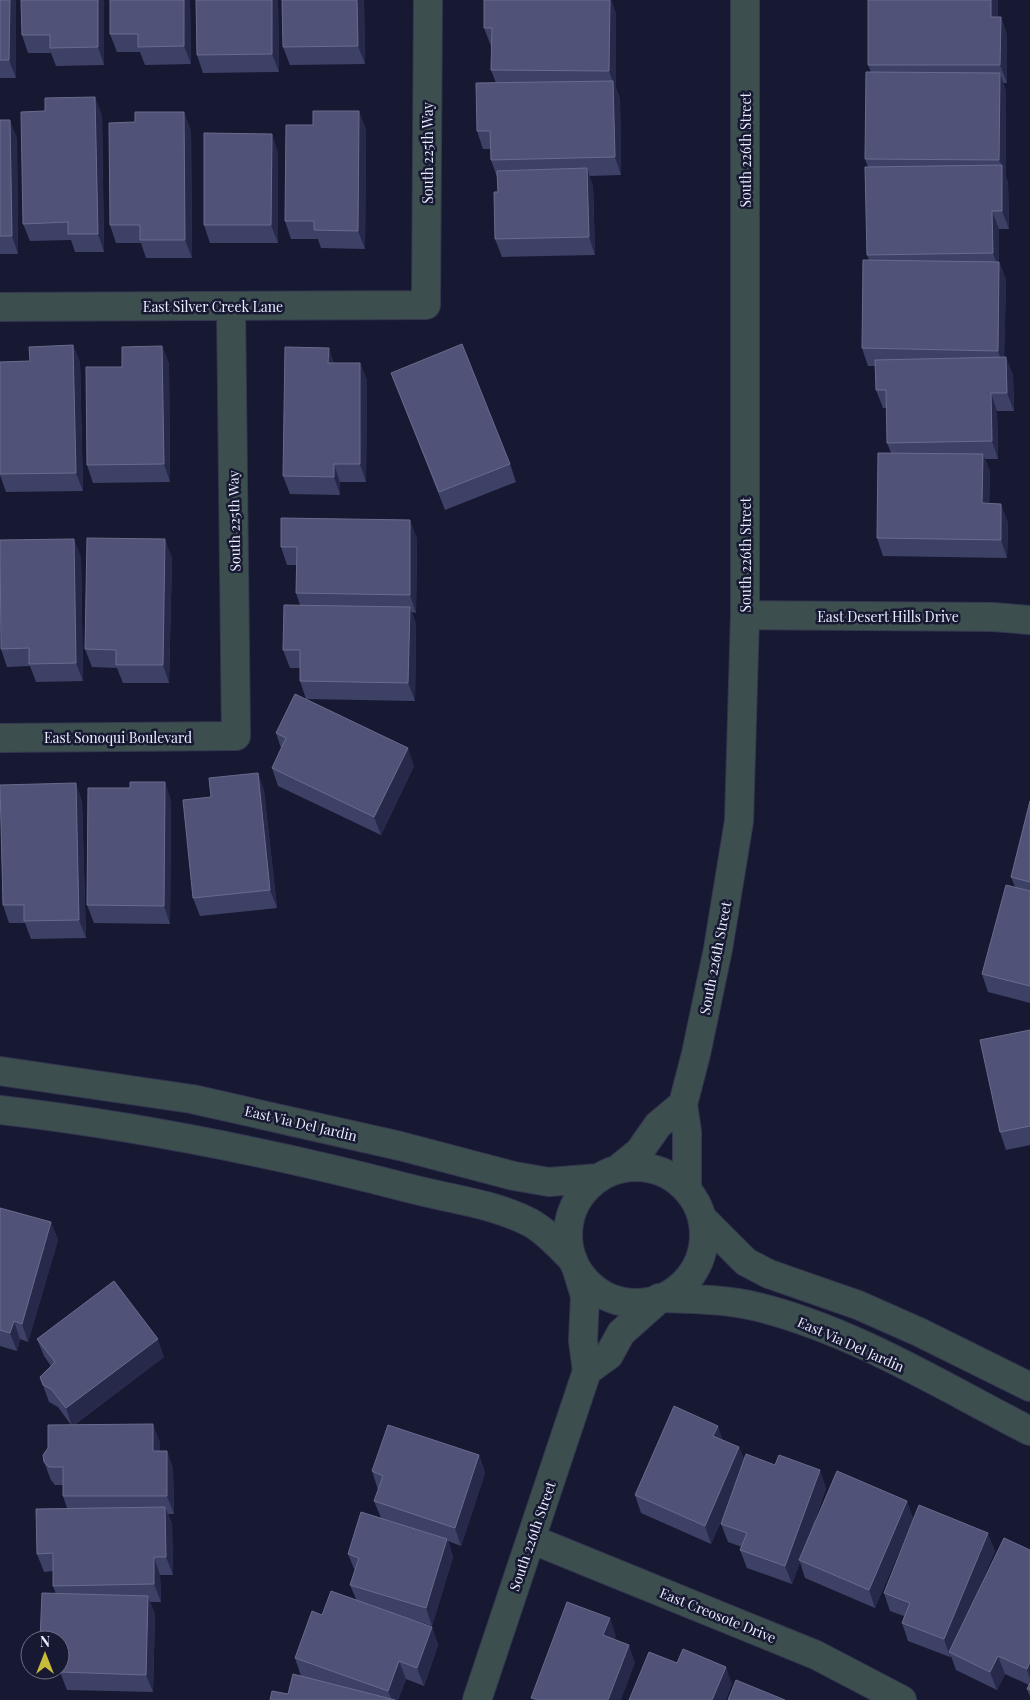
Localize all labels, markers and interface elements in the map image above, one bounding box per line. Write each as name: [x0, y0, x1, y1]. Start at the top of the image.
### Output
street label: South 226th Street: [736, 91, 755, 207]
street label: South 225th Way: [418, 102, 437, 204]
street label: East Silver Creek Lane: [143, 297, 283, 316]
street label: South 225th Way: [224, 470, 244, 572]
street label: South 226th Street: [736, 496, 755, 612]
street label: East Desert Hills Drive: [817, 607, 959, 626]
street label: East Sonoqui Boulevard: [44, 728, 192, 747]
street label: South 226th Street: [695, 899, 735, 1016]
street label: East Via Del Jardin: [243, 1101, 360, 1145]
street label: East Via Del Jardin: [795, 1312, 908, 1376]
street label: South 226th Street: [504, 1478, 560, 1593]
street label: East Creosote Drive: [657, 1583, 779, 1647]
north arrow: [20, 1630, 70, 1680]
text: N: [40, 1632, 50, 1651]

